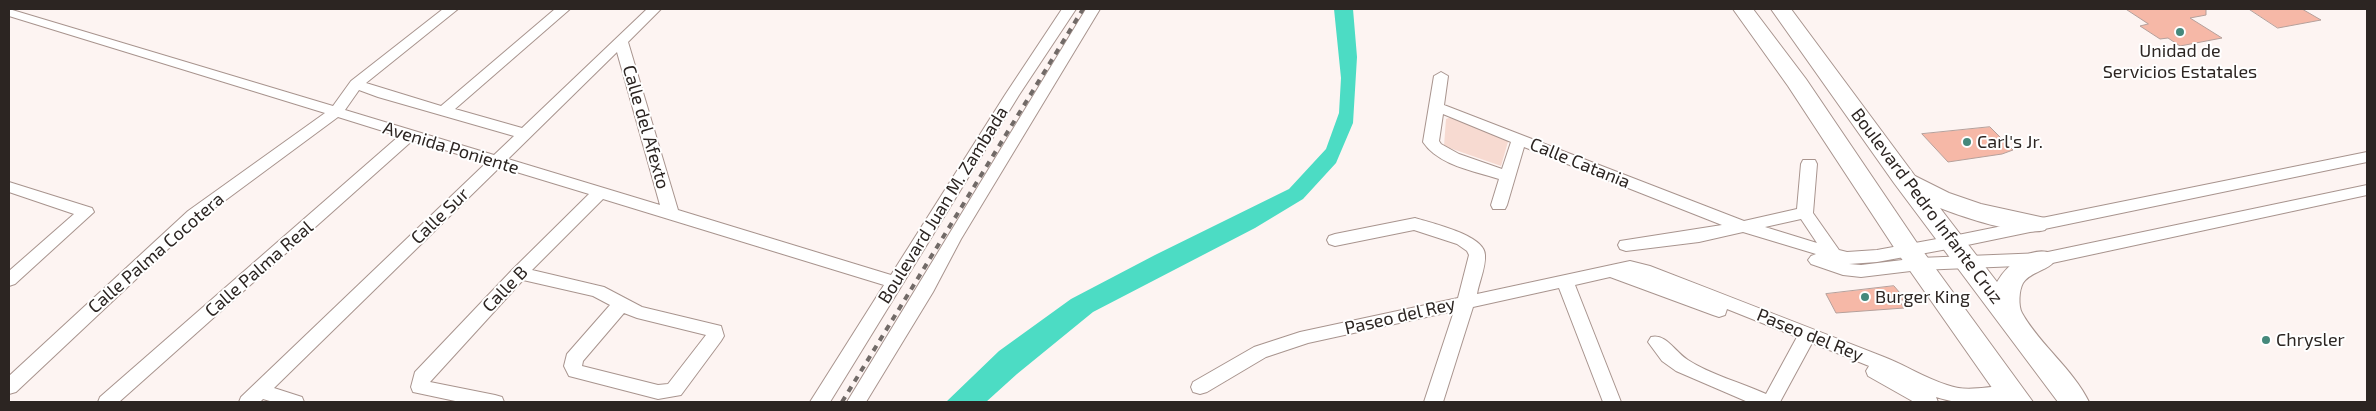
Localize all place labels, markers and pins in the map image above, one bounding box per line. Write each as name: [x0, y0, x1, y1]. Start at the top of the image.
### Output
marker: Unidad de Servicios Estatales: [2174, 26, 2186, 38]
place label: Unidad de Servicios Estatales: [2103, 40, 2257, 82]
place label: Carl's Jr.: [1977, 131, 2043, 153]
marker: Carl's Jr.: [1961, 136, 1973, 148]
place label: Burger King: [1875, 286, 1970, 308]
marker: Burger King: [1859, 291, 1871, 303]
place label: Chrysler: [2276, 329, 2345, 351]
marker: Chrysler: [2260, 334, 2272, 346]

